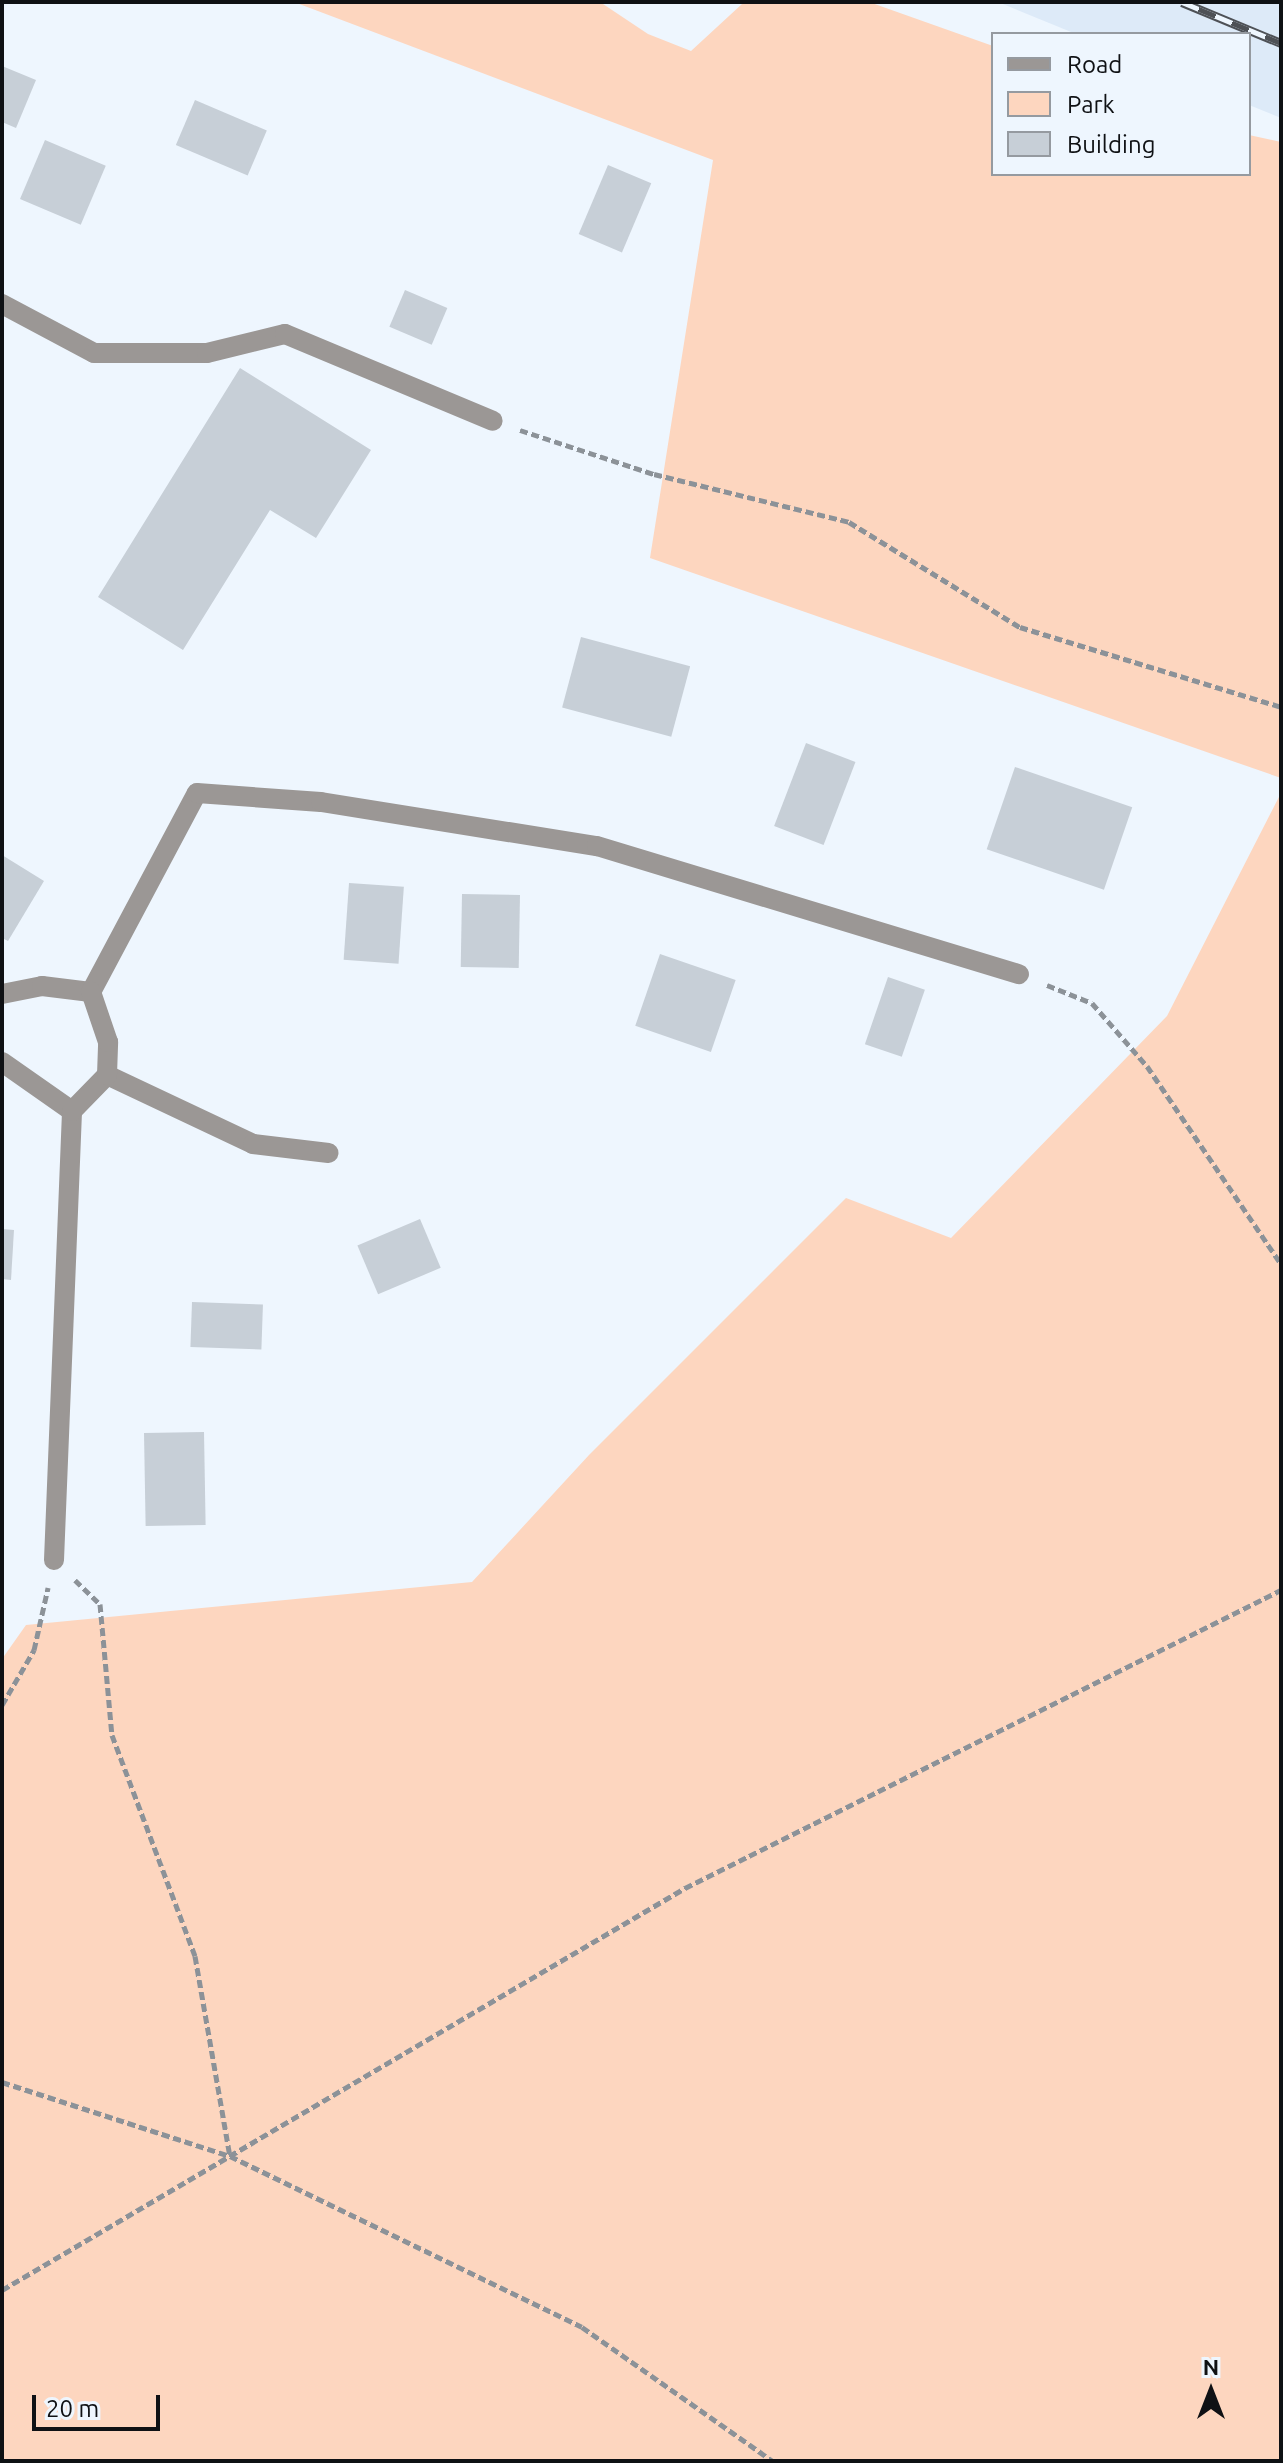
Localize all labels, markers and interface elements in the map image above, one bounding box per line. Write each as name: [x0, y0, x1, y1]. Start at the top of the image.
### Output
legend: [991, 32, 1251, 176]
text: Road: [1067, 51, 1122, 78]
text: Park: [1067, 91, 1115, 118]
text: Building: [1067, 131, 1155, 158]
north arrow: [1171, 2351, 1251, 2431]
text: N: [1203, 2354, 1219, 2379]
scale bar: [36, 2379, 164, 2429]
text: 20 m: [46, 2395, 99, 2422]

